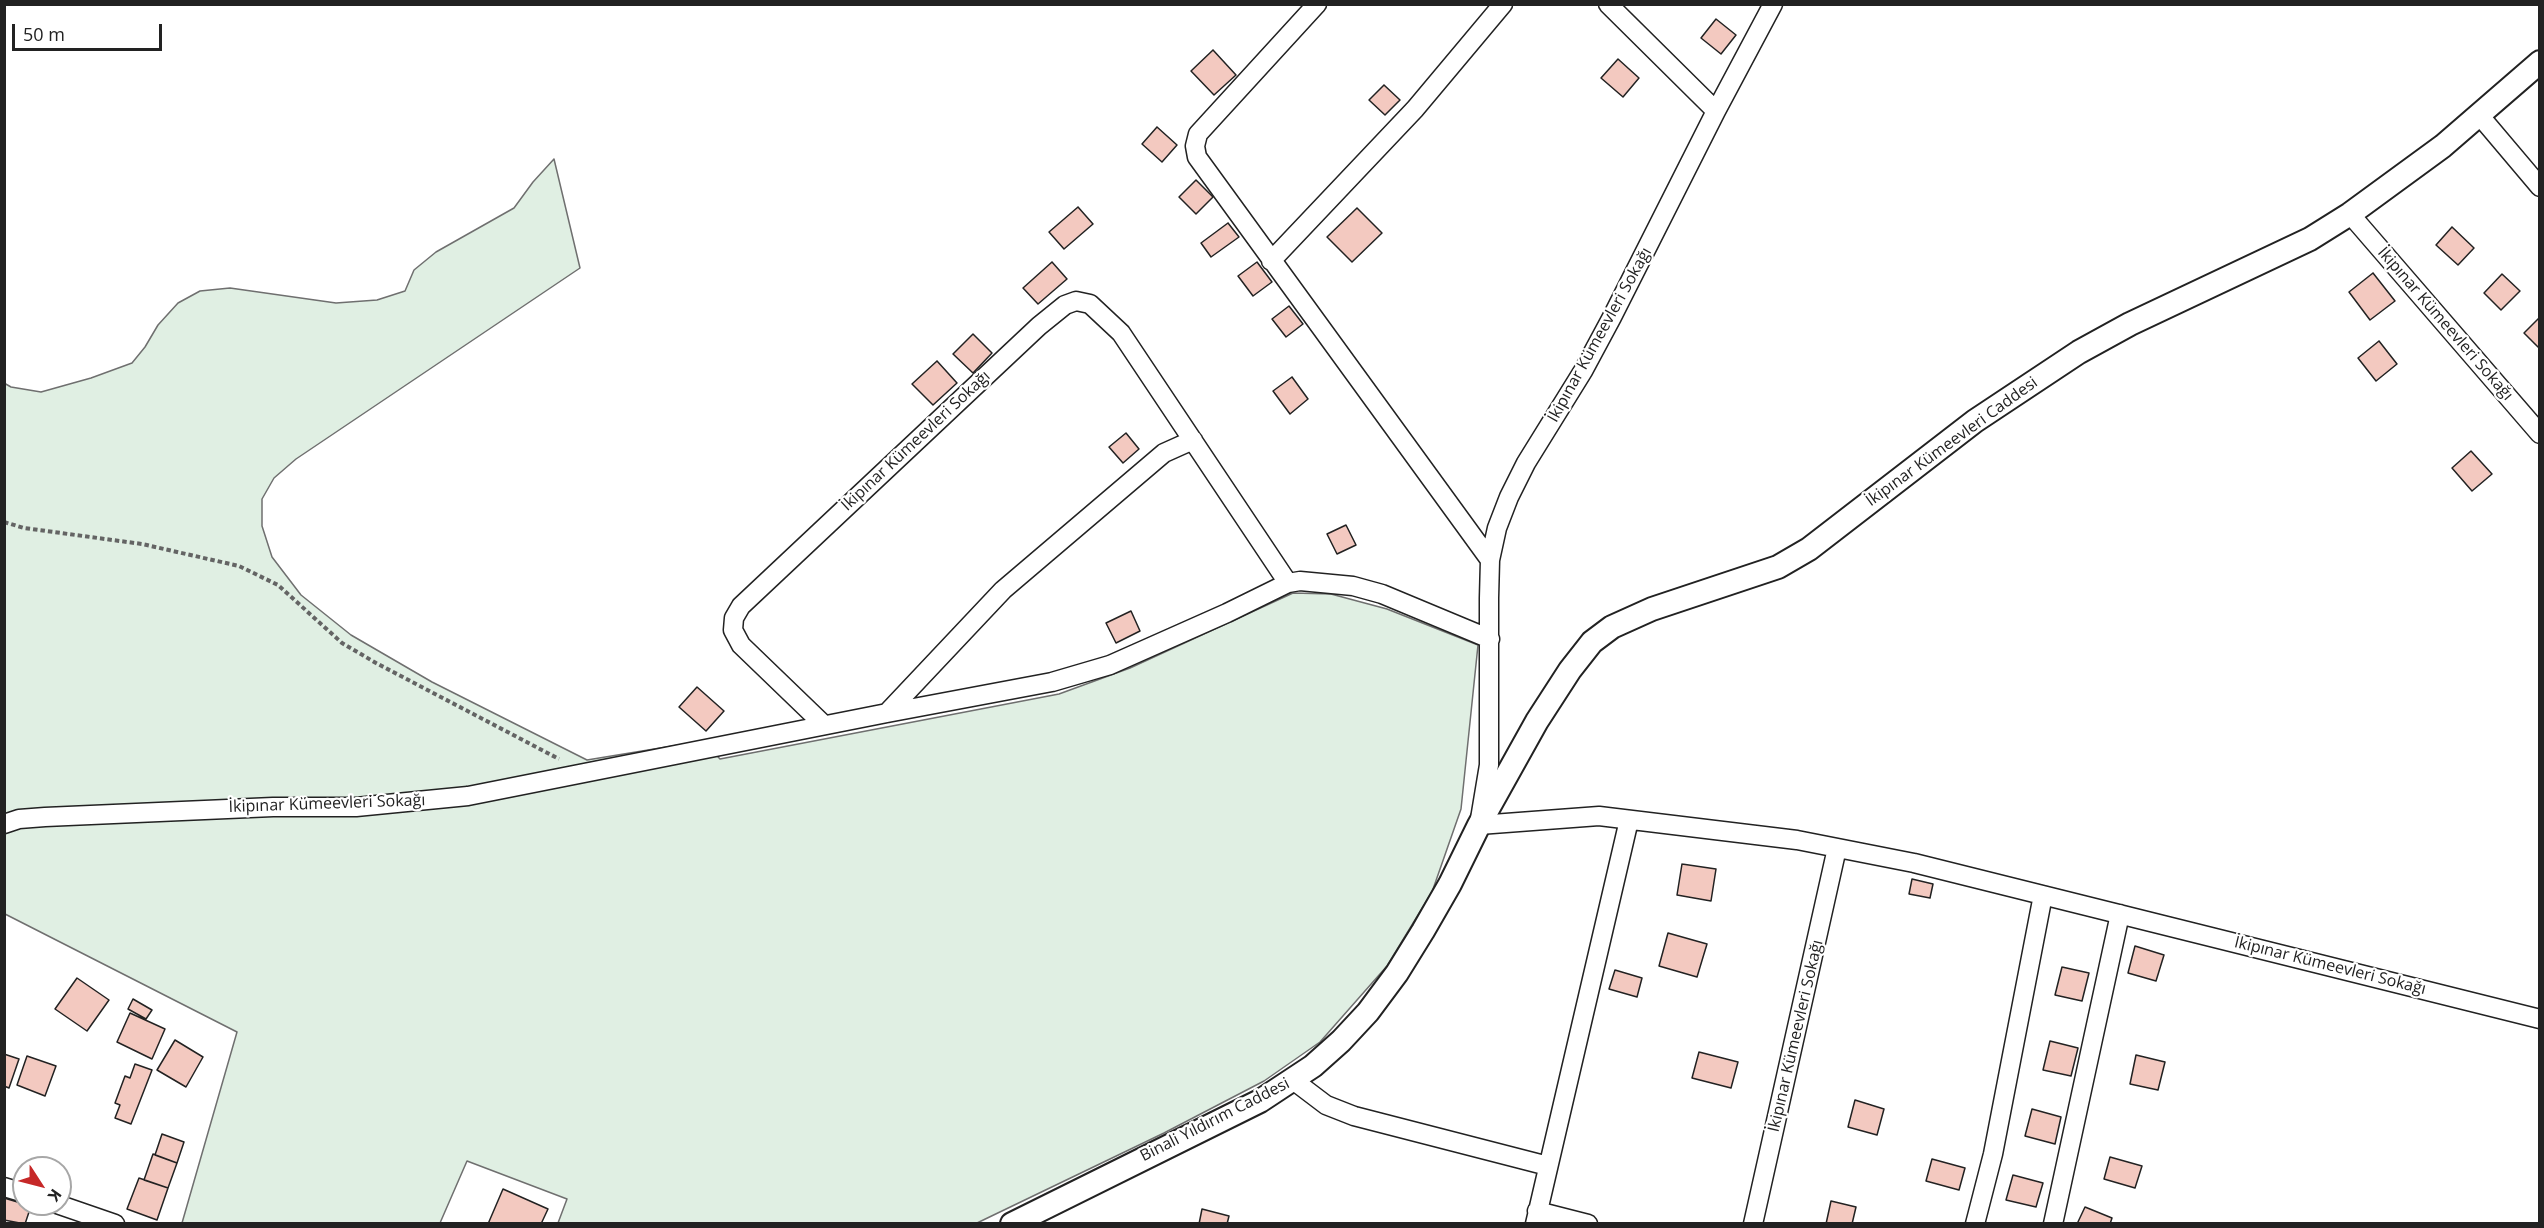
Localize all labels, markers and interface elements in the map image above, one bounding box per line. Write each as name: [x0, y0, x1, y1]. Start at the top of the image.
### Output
scale bar: [15, 12, 165, 50]
text: 50 m: [23, 22, 65, 46]
street label: İkipınar Kümeevleri Sokağı: [2373, 243, 2517, 405]
street label: İkipınar Kümeevleri Sokağı: [1544, 244, 1656, 426]
street label: İkipınar Kümeevleri Sokağı: [838, 367, 994, 515]
street label: İkipınar Kümeevleri Caddesi: [1862, 373, 2042, 511]
street label: İkipınar Kümeevleri Sokağı: [228, 791, 426, 817]
street label: İkipınar Kümeevleri Sokağı: [2232, 933, 2428, 999]
street label: İkipınar Kümeevleri Sokağı: [1765, 938, 1827, 1134]
street label: Binali Yıldırım Caddesi: [1137, 1074, 1293, 1166]
north arrow: [12, 1156, 72, 1216]
text: K: [43, 1185, 67, 1206]

